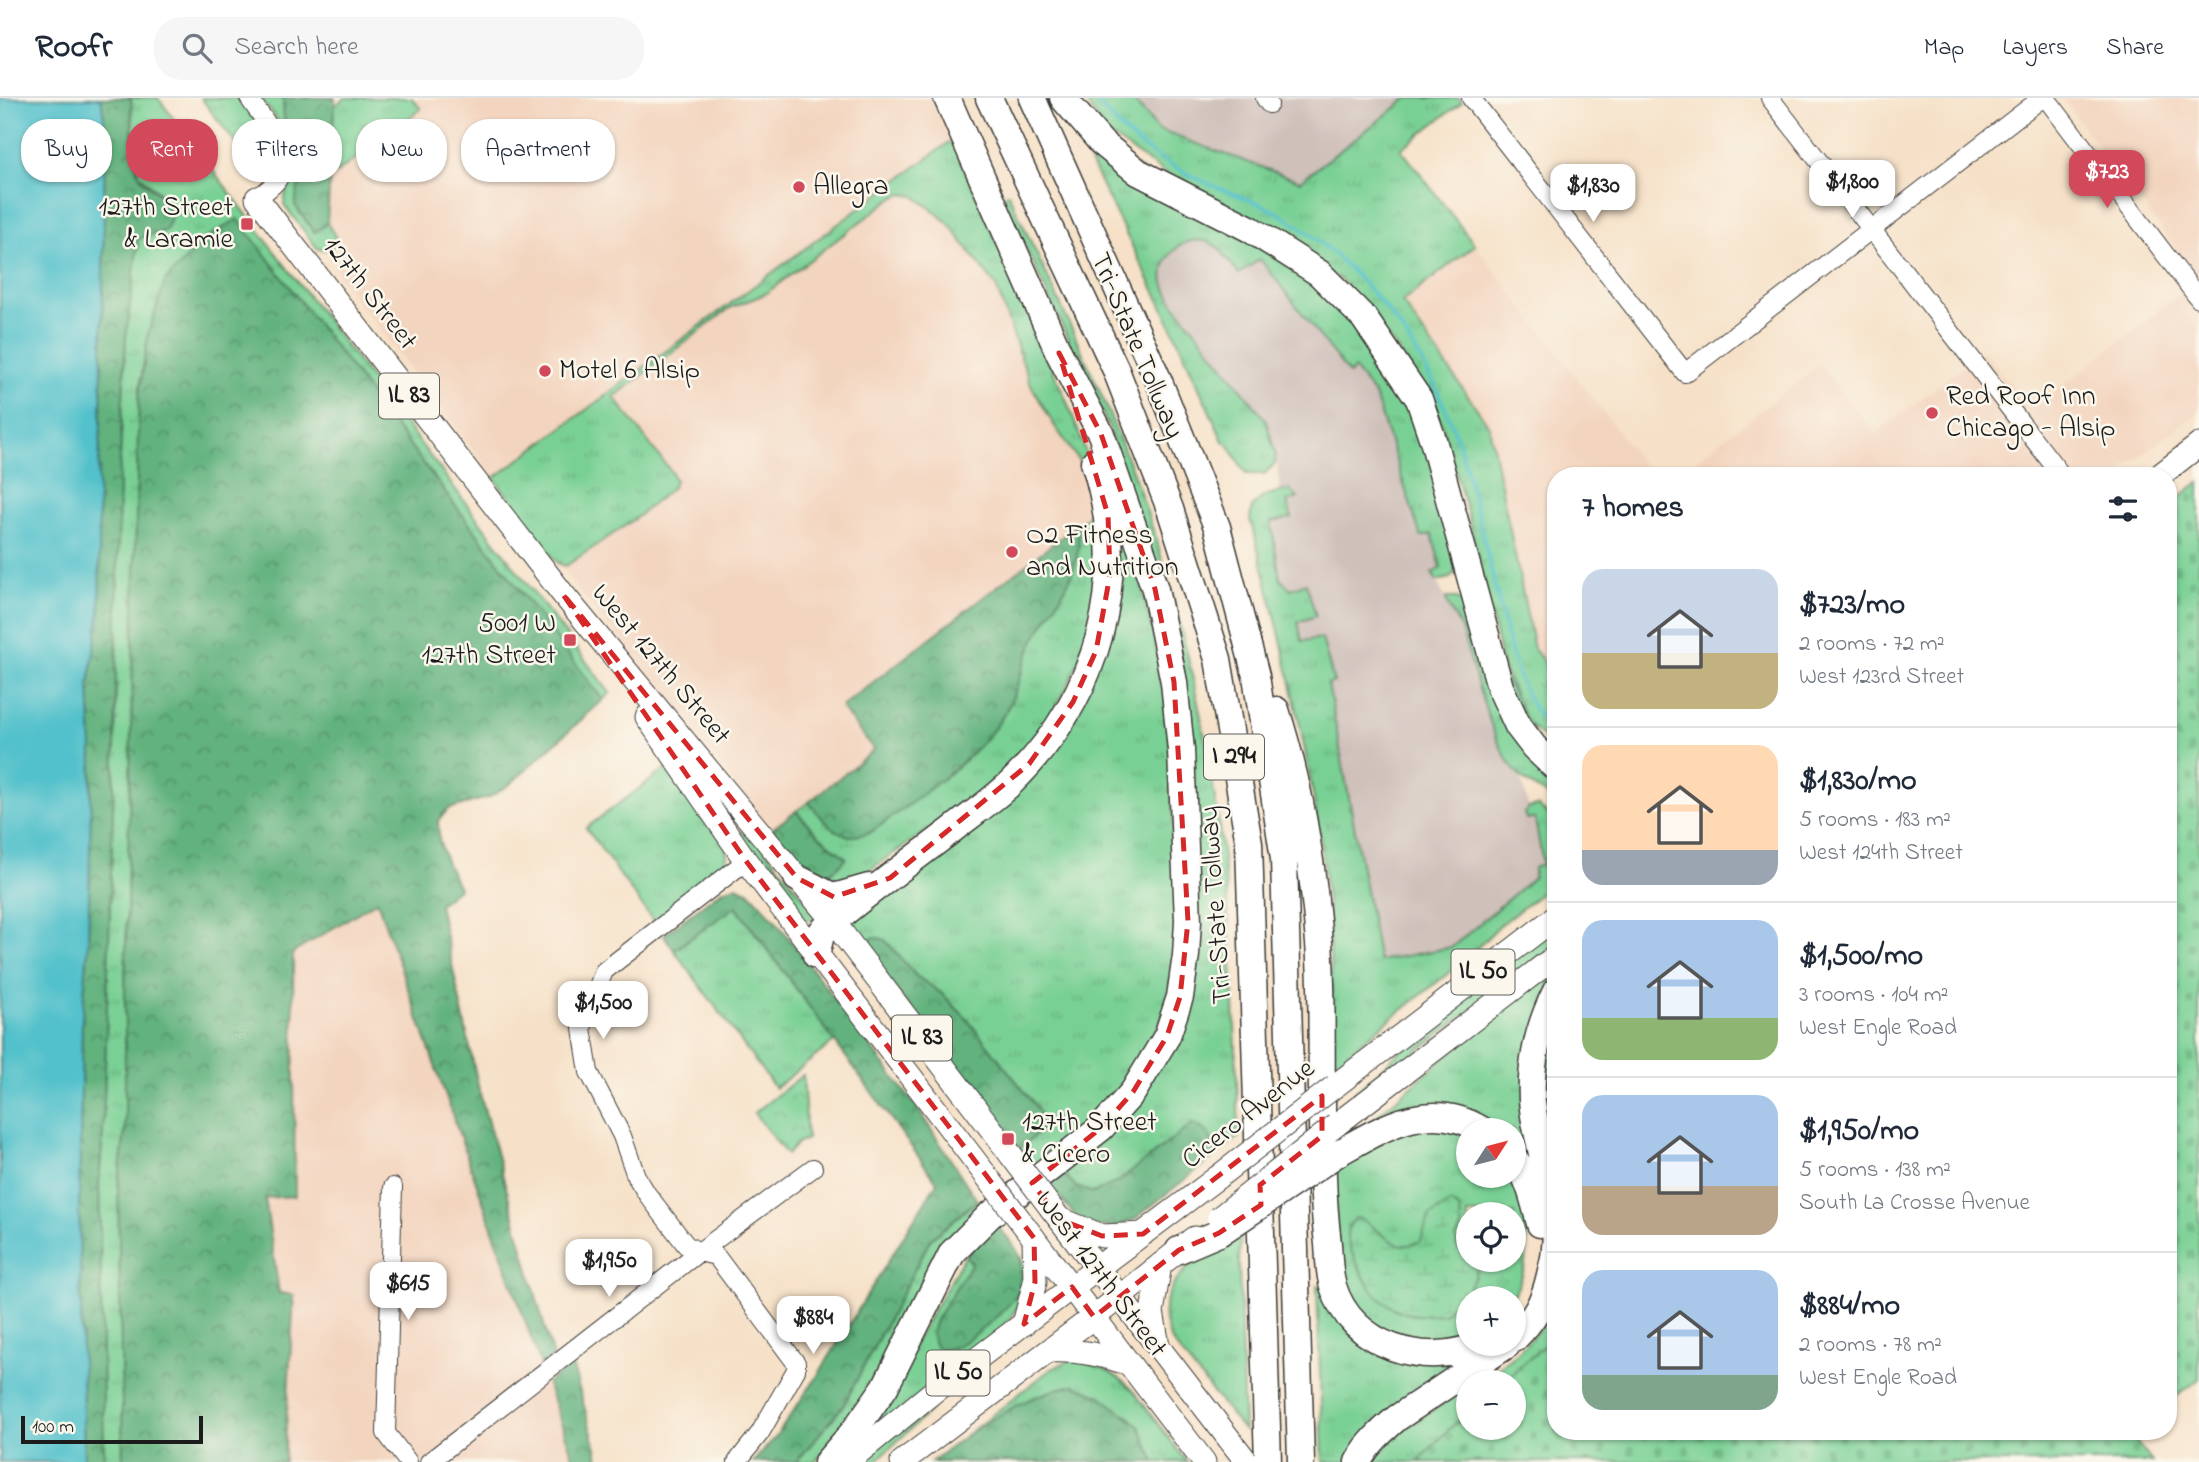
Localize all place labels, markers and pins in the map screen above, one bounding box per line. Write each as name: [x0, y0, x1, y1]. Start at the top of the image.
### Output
pin: $723: [2066, 150, 2148, 210]
pin: $1,800: [1795, 160, 1909, 220]
pin: $1,830: [1536, 164, 1650, 224]
place label: Allegra: [813, 167, 889, 208]
marker: Allegra: [791, 179, 807, 195]
place label: 127th Street & Laramie: [98, 188, 233, 261]
marker: 127th Street & Laramie: [239, 216, 255, 232]
place label: Motel 6 Alsip: [559, 351, 700, 392]
marker: Motel 6 Alsip: [537, 363, 553, 379]
place label: Red Roof Inn Chicago - Alsip: [1946, 377, 2115, 450]
marker: Red Roof Inn Chicago - Alsip: [1924, 405, 1940, 421]
place label: O2 Fitness and Nutrition: [1026, 516, 1178, 589]
marker: O2 Fitness and Nutrition: [1004, 544, 1020, 560]
place label: 5001 W 127th Street: [421, 604, 556, 677]
marker: 5001 W 127th Street: [562, 632, 578, 648]
pin: $1,500: [546, 982, 660, 1041]
place label: 127th Street & Cicero: [1022, 1103, 1157, 1176]
marker: 127th Street & Cicero: [1000, 1131, 1016, 1147]
pin: $1,950: [552, 1240, 666, 1299]
pin: $615: [367, 1262, 449, 1322]
pin: $884: [772, 1296, 854, 1356]

